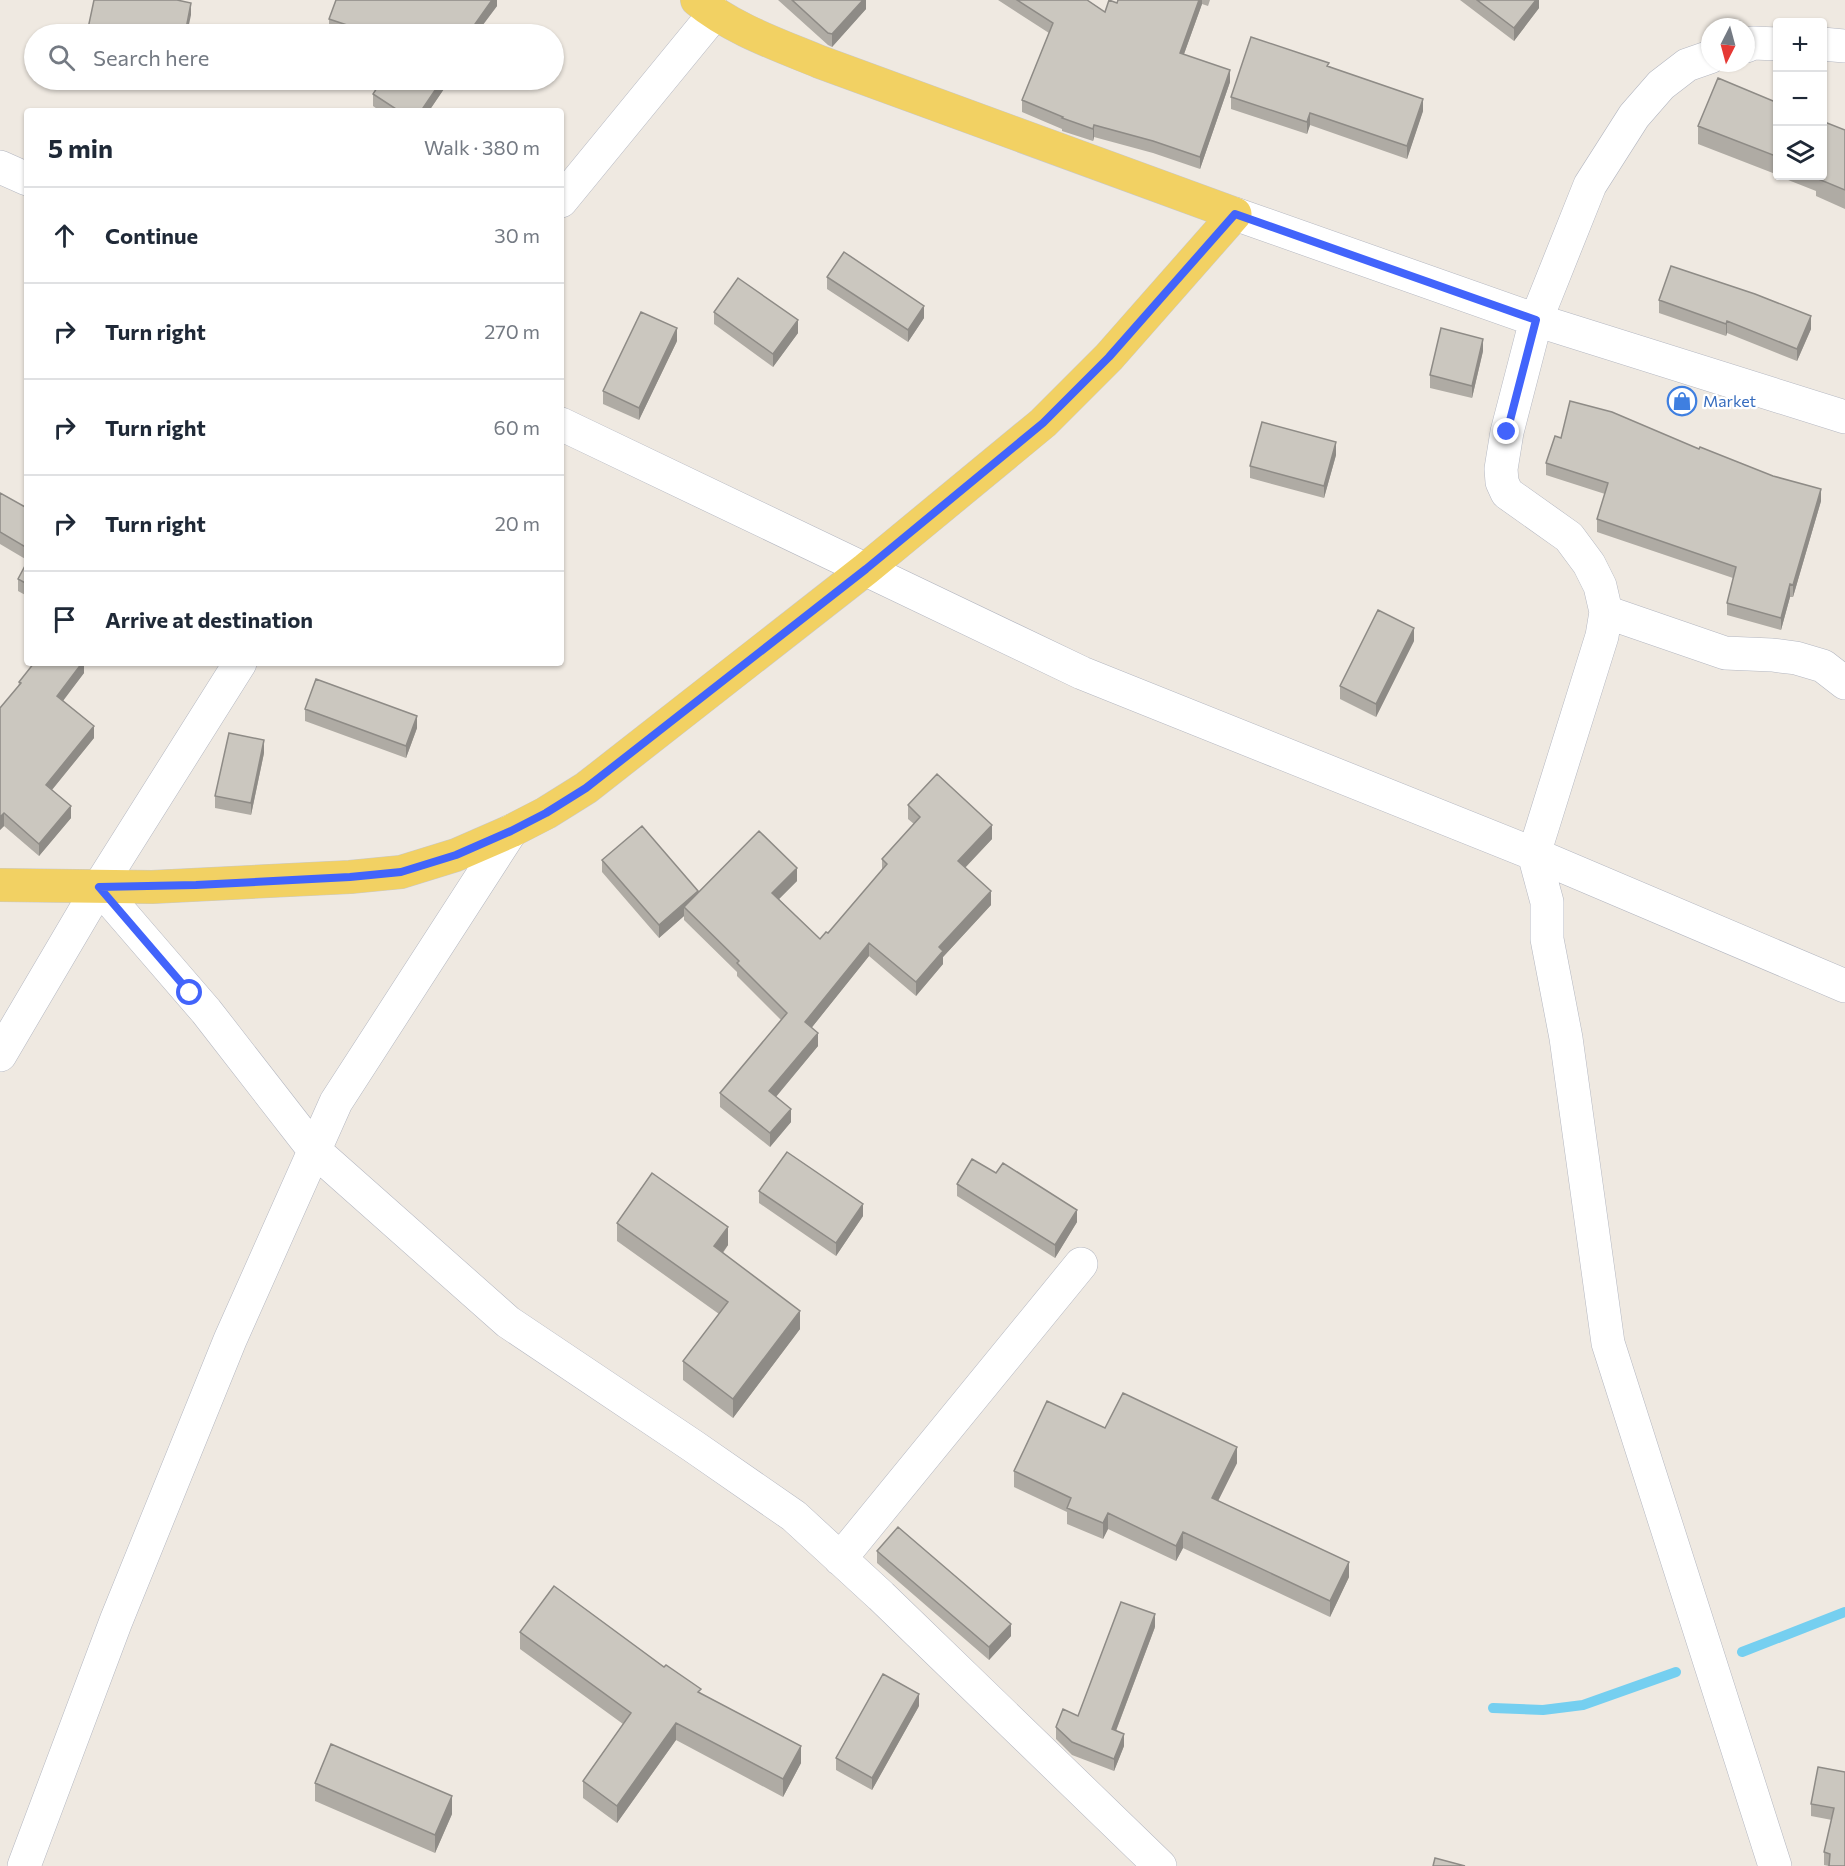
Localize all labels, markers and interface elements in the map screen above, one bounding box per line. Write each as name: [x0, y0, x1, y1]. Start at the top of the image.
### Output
north arrow: [1701, 18, 1755, 72]
map controls: [1773, 18, 1827, 180]
button: +: [1773, 18, 1827, 72]
search box: [24, 24, 564, 90]
icon: search: [45, 41, 78, 74]
text: Search here: [93, 44, 209, 71]
button: −: [1773, 72, 1827, 126]
button: layers: [1773, 126, 1827, 180]
text: 5 min: [48, 132, 113, 163]
text: Walk · 380 m: [424, 135, 540, 159]
icon: ahead: [48, 219, 81, 252]
text: Continue: [105, 222, 198, 249]
text: 30 m: [494, 223, 540, 247]
icon: right: [48, 315, 81, 348]
text: Turn right: [105, 318, 206, 345]
text: 270 m: [484, 319, 540, 343]
shop icon: Market: [1666, 385, 1698, 417]
place label: Market: [1703, 391, 1757, 410]
icon: right: [48, 411, 81, 444]
text: Turn right: [105, 414, 206, 441]
text: 60 m: [494, 415, 540, 439]
route end: [1493, 418, 1519, 444]
icon: right: [48, 507, 81, 540]
text: Turn right: [105, 510, 206, 537]
text: 20 m: [495, 511, 540, 535]
icon: arrive: [48, 603, 81, 636]
text: Arrive at destination: [105, 606, 313, 633]
route start: [176, 979, 202, 1005]

